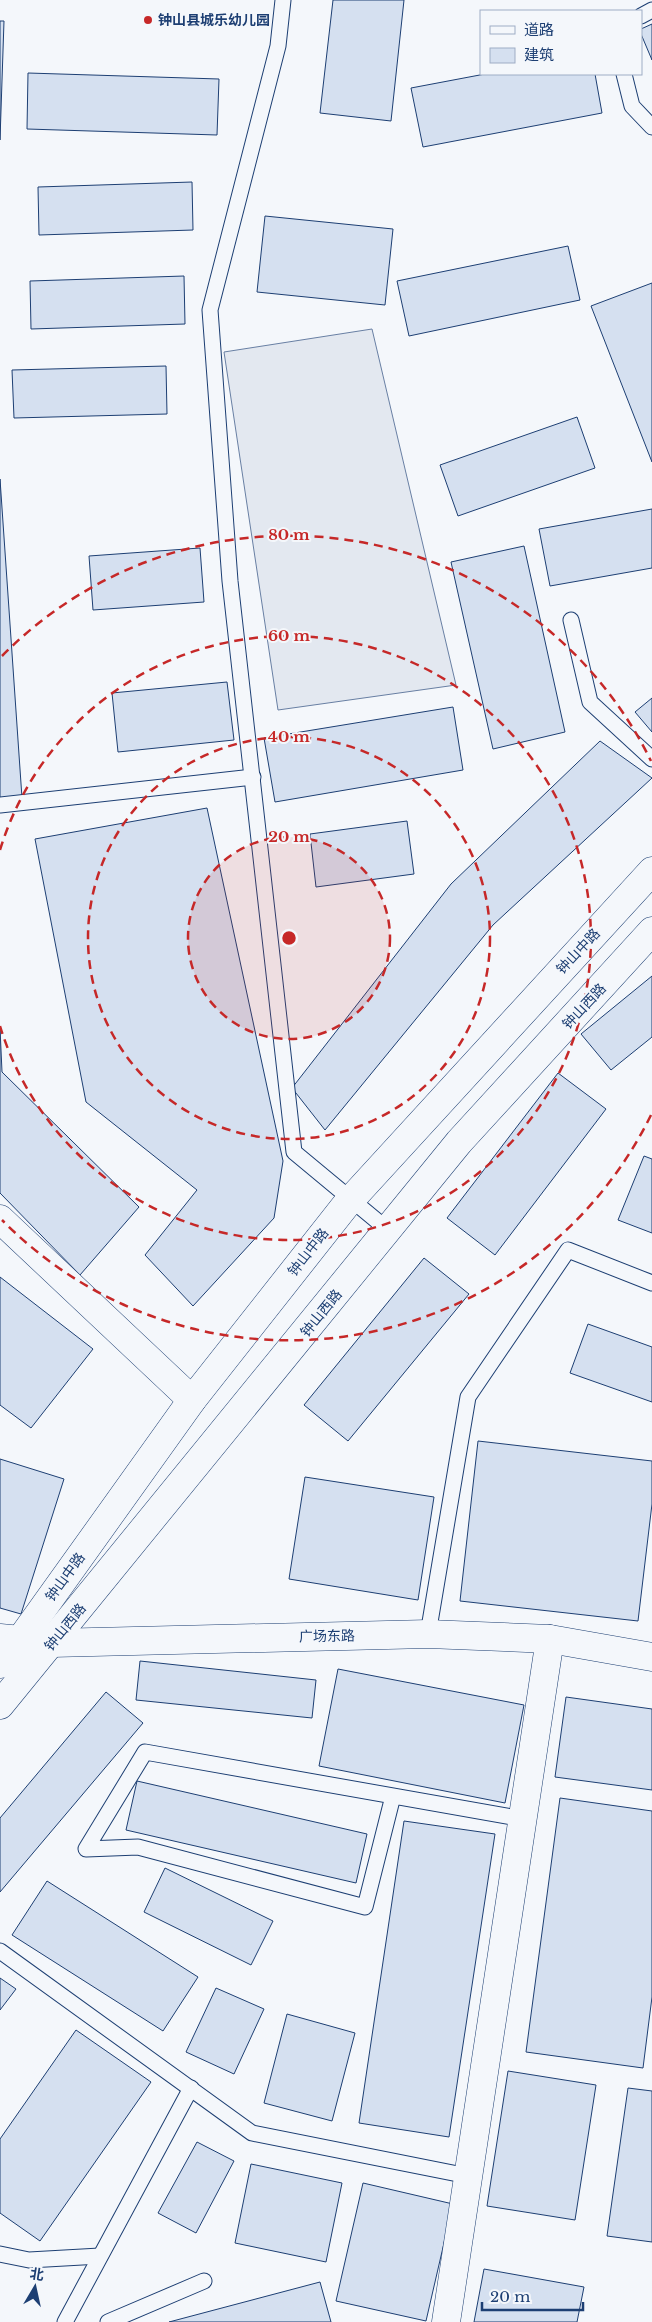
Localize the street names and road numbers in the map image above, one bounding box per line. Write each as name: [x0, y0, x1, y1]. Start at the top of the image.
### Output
street label: 钟山中路: [552, 924, 604, 978]
street label: 钟山西路: [558, 979, 610, 1033]
street label: 钟山中路: [284, 1224, 332, 1280]
street label: 钟山西路: [296, 1286, 346, 1340]
street label: 钟山中路: [41, 1549, 89, 1605]
street label: 钟山西路: [40, 1600, 90, 1654]
street label: 广场东路: [299, 1627, 355, 1645]

